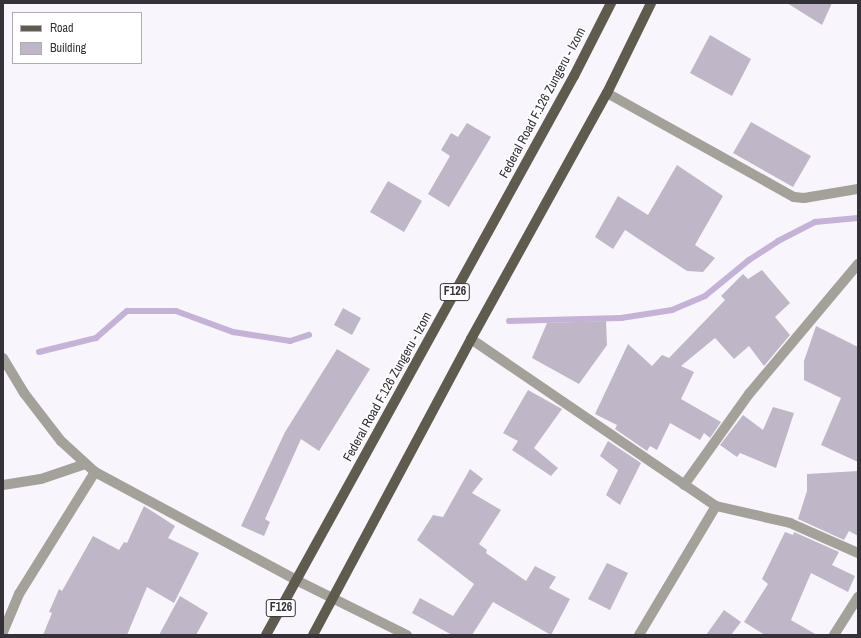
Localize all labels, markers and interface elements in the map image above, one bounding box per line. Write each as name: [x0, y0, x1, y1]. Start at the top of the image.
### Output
legend: [12, 12, 142, 64]
text: Road: [50, 20, 74, 36]
street label: Federal Road F.126 Zungeru - Izom: [497, 25, 589, 181]
text: Building: [50, 40, 86, 56]
road number: F126: [439, 282, 471, 302]
street label: Federal Road F.126 Zungeru - Izom: [340, 310, 436, 464]
road number: F126: [265, 598, 297, 618]

